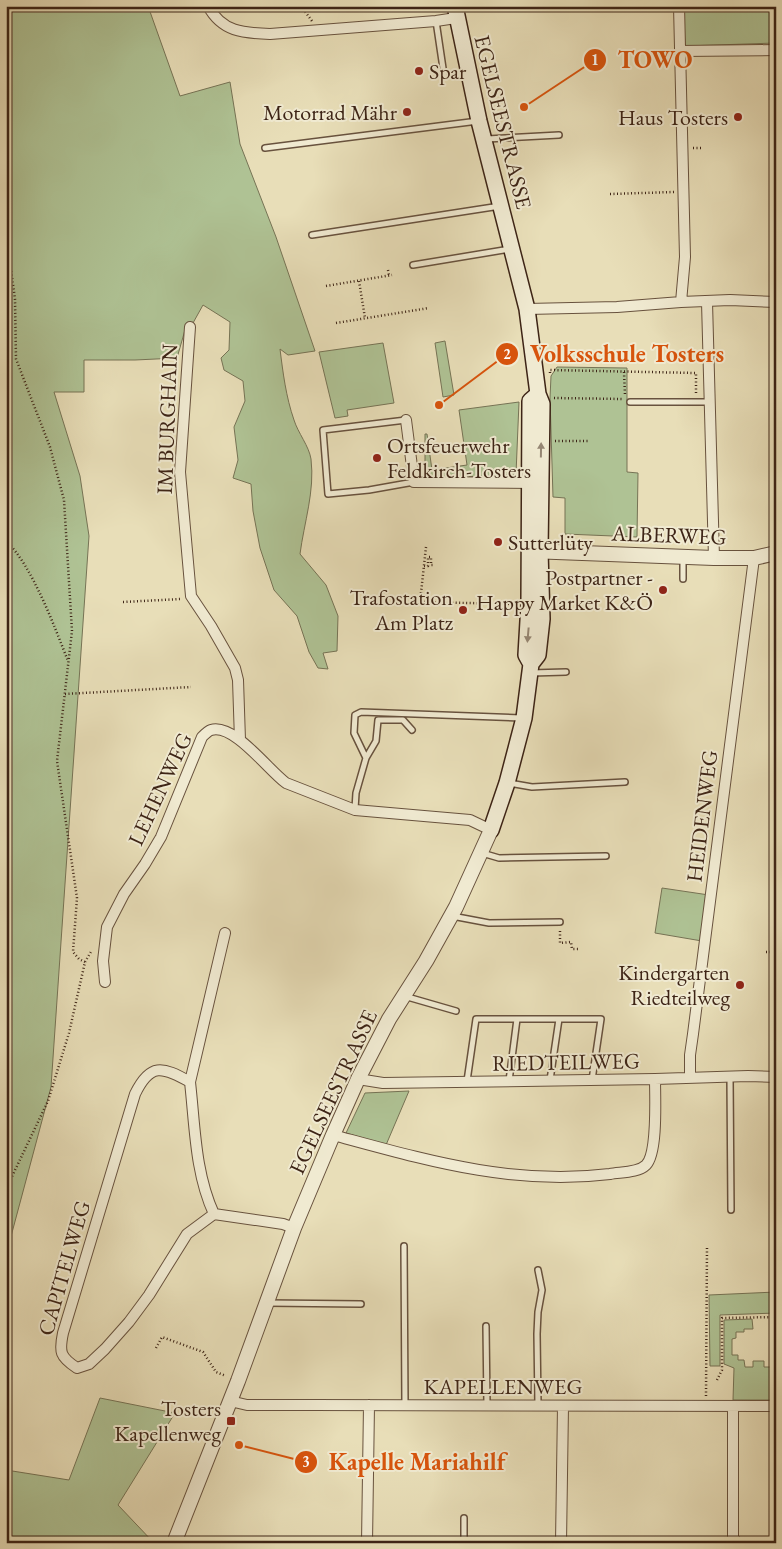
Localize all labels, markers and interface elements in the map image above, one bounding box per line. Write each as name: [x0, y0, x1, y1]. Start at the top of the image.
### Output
street label: EGELSEESTRASSE: [467, 32, 539, 212]
callout: TOWO: [583, 41, 703, 80]
text: TOWO: [617, 44, 693, 75]
text: 1: [591, 50, 599, 69]
place label: Spar: [429, 57, 467, 86]
marker: Spar: [413, 65, 425, 77]
place label: Motorrad Mähr: [263, 98, 398, 127]
place label: Haus Tosters: [618, 103, 728, 132]
marker: Motorrad Mähr: [401, 106, 413, 118]
marker: Haus Tosters: [732, 111, 744, 123]
callout: Volksschule Tosters: [495, 334, 734, 373]
text: Volksschule Tosters: [530, 338, 724, 369]
street label: IM BURGHAIN: [150, 343, 184, 495]
text: 2: [503, 344, 511, 363]
place label: Ortsfeuerwehr Feldkirch-Tosters: [387, 431, 531, 485]
one-way arrow: [537, 441, 545, 457]
marker: Ortsfeuerwehr Feldkirch-Tosters: [371, 452, 383, 464]
street label: ALBERWEG: [610, 518, 727, 552]
place label: Sutterlüty: [508, 528, 593, 557]
marker: Sutterlüty: [492, 536, 504, 548]
place label: Postpartner - Happy Market K&Ö: [476, 563, 653, 617]
place label: Trafostation Am Platz: [349, 583, 454, 637]
marker: Postpartner - Happy Market K&Ö: [657, 584, 669, 596]
marker: Trafostation Am Platz: [457, 604, 469, 616]
one-way arrow: [523, 627, 531, 643]
street label: LEHENWEG: [121, 728, 199, 850]
street label: HEIDENWEG: [680, 748, 724, 884]
place label: Kindergarten Riedteilweg: [618, 958, 730, 1012]
marker: Kindergarten Riedteilweg: [734, 979, 746, 991]
street label: EGELSEESTRASSE: [282, 1005, 384, 1179]
street label: RIEDTEILWEG: [492, 1046, 640, 1078]
street label: CAPITELWEG: [31, 1197, 97, 1339]
street label: KAPELLENWEG: [424, 1372, 582, 1401]
place label: Tosters Kapellenweg: [114, 1394, 221, 1448]
marker: Tosters Kapellenweg: [225, 1415, 237, 1427]
callout: Kapelle Mariahilf: [294, 1442, 515, 1481]
text: Kapelle Mariahilf: [329, 1446, 509, 1477]
text: 3: [302, 1452, 310, 1471]

